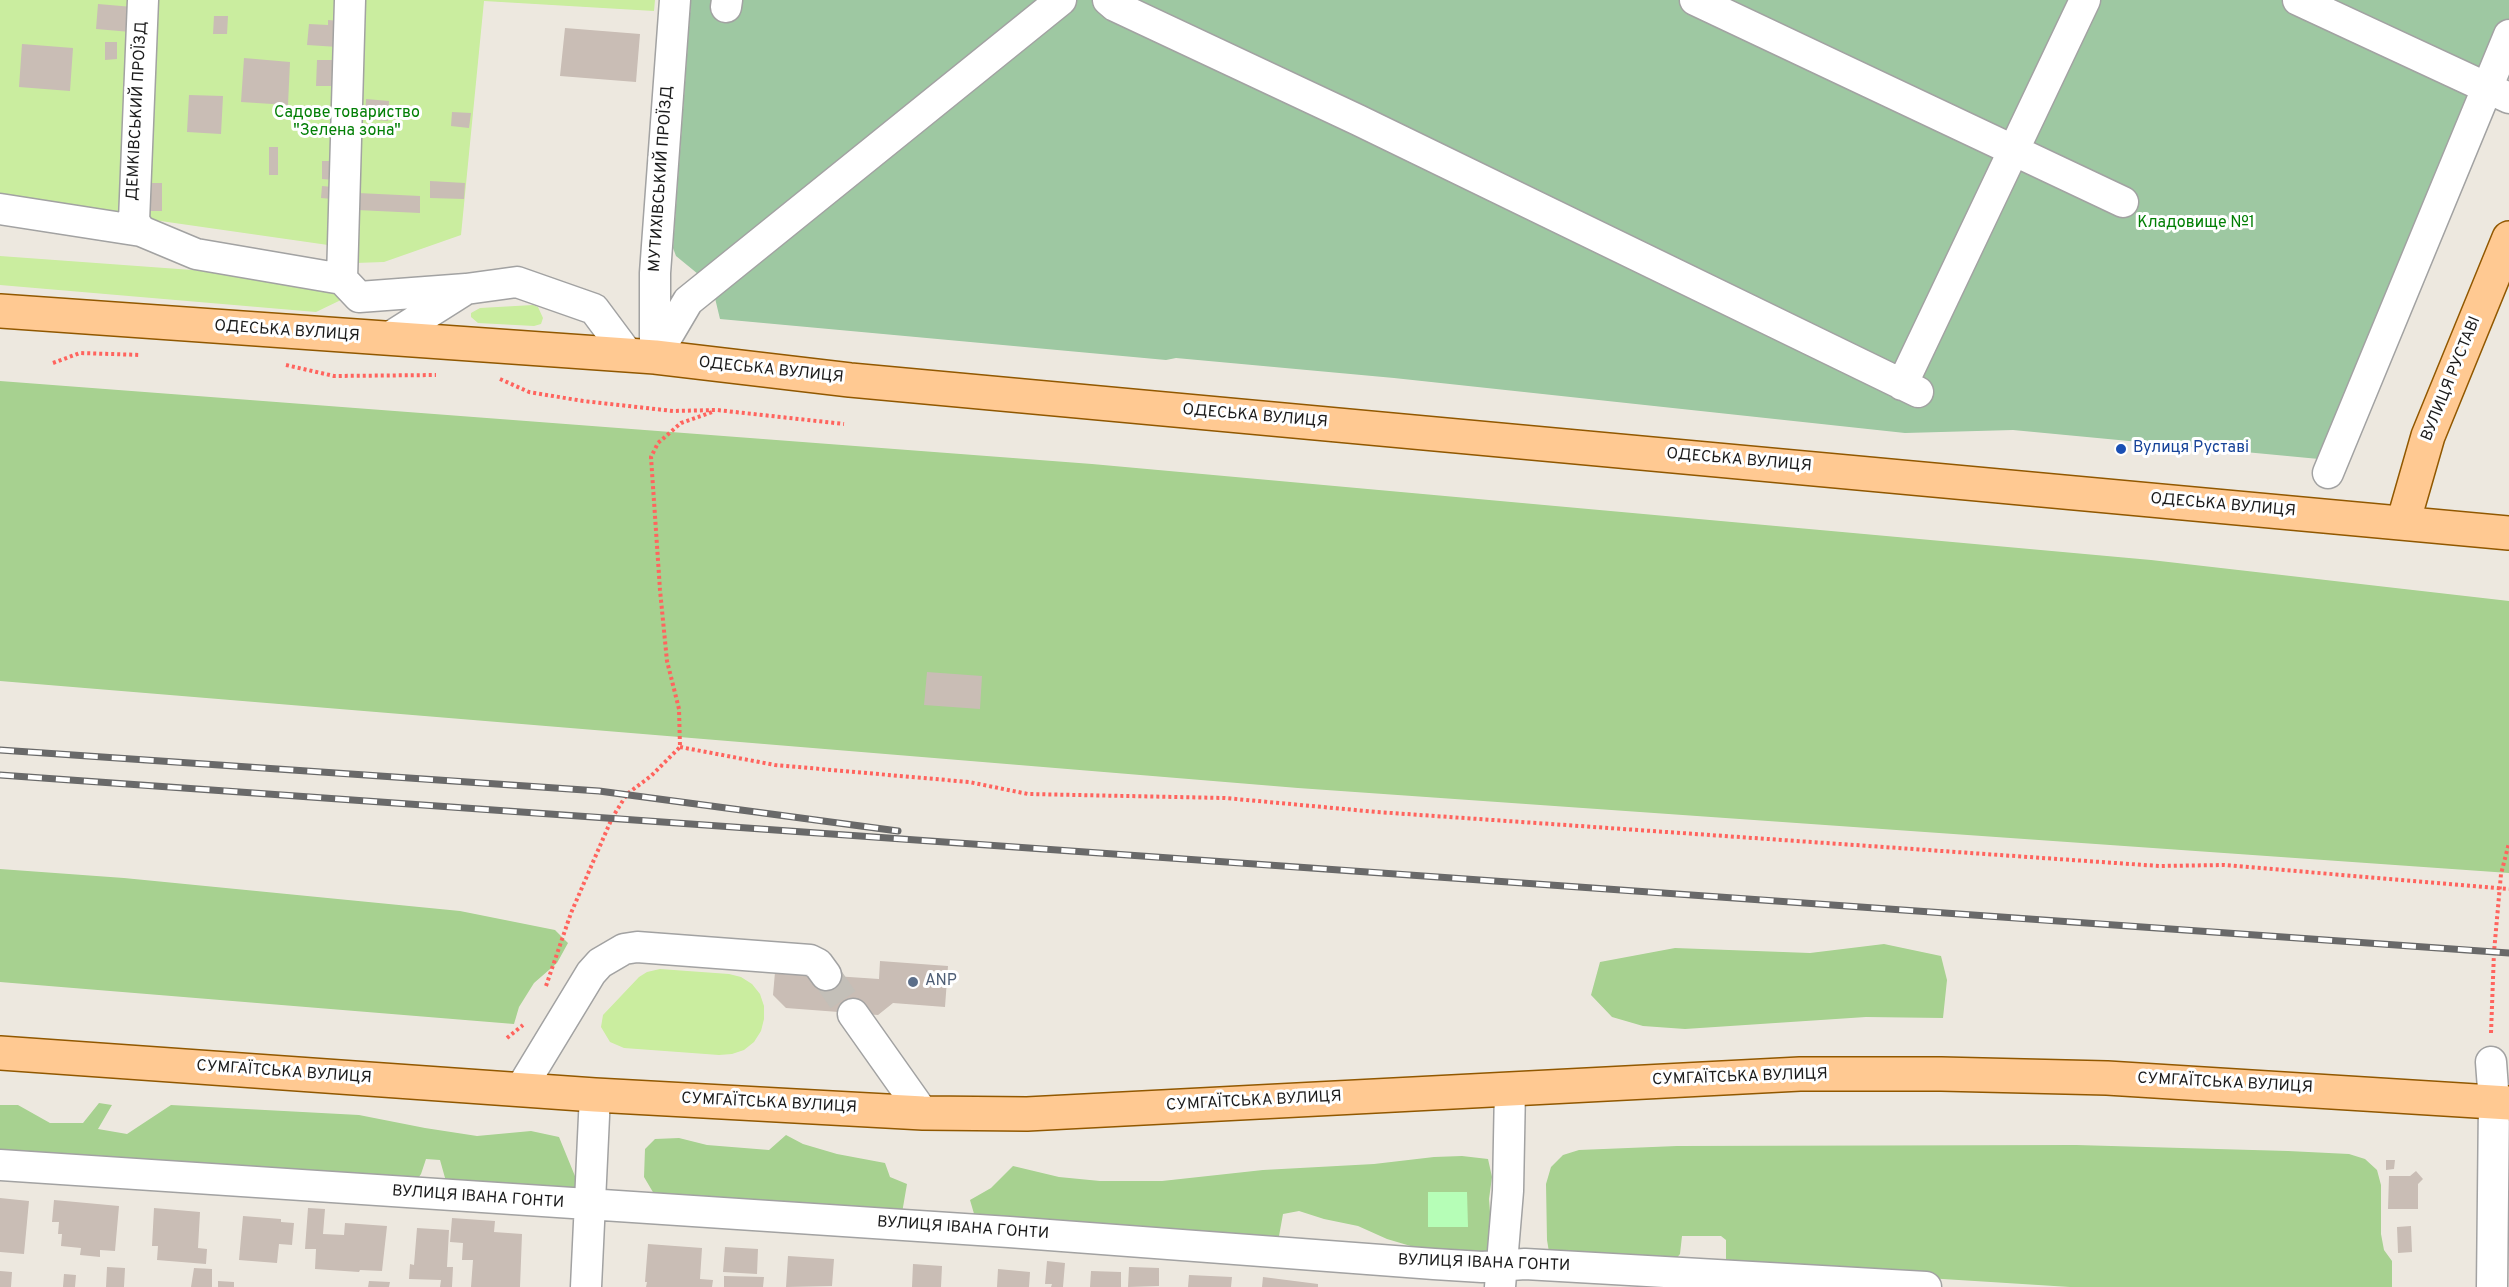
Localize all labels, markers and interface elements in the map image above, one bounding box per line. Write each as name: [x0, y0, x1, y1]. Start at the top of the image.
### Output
street label: ДЕМКІВСЬКИЙ ПРОЇЗД: [124, 21, 152, 201]
street label: МУТИХІВСЬКИЙ ПРОЇЗД: [646, 85, 678, 273]
park label: Садове товариство "Зелена зона": [274, 104, 420, 142]
park label: Кладовище №1: [2137, 214, 2255, 234]
street label: ВУЛИЦЯ РУСТАВІ: [2418, 314, 2486, 444]
street label: ОДЕСЬКА ВУЛИЦЯ: [214, 317, 360, 347]
street label: ОДЕСЬКА ВУЛИЦЯ: [697, 354, 845, 388]
street label: ОДЕСЬКА ВУЛИЦЯ: [1182, 401, 1328, 433]
place label: Вулиця Руставі: [2133, 439, 2249, 459]
marker: Вулиця Руставі: [2114, 442, 2128, 456]
street label: ОДЕСЬКА ВУЛИЦЯ: [1666, 445, 1812, 477]
street label: ОДЕСЬКА ВУЛИЦЯ: [2150, 490, 2296, 522]
place label: ANP: [925, 972, 957, 992]
marker: ANP: [906, 975, 920, 989]
street label: СУМГАЇТСЬКА ВУЛИЦЯ: [196, 1057, 372, 1089]
street label: СУМГАЇТСЬКА ВУЛИЦЯ: [1652, 1065, 1828, 1091]
street label: СУМГАЇТСЬКА ВУЛИЦЯ: [2137, 1070, 2313, 1098]
street label: СУМГАЇТСЬКА ВУЛИЦЯ: [1166, 1088, 1342, 1116]
street label: СУМГАЇТСЬКА ВУЛИЦЯ: [681, 1090, 857, 1118]
street label: ВУЛИЦЯ ІВАНА ГОНТИ: [391, 1182, 565, 1214]
street label: ВУЛИЦЯ ІВАНА ГОНТИ: [876, 1213, 1050, 1245]
street label: ВУЛИЦЯ ІВАНА ГОНТИ: [1398, 1251, 1570, 1277]

